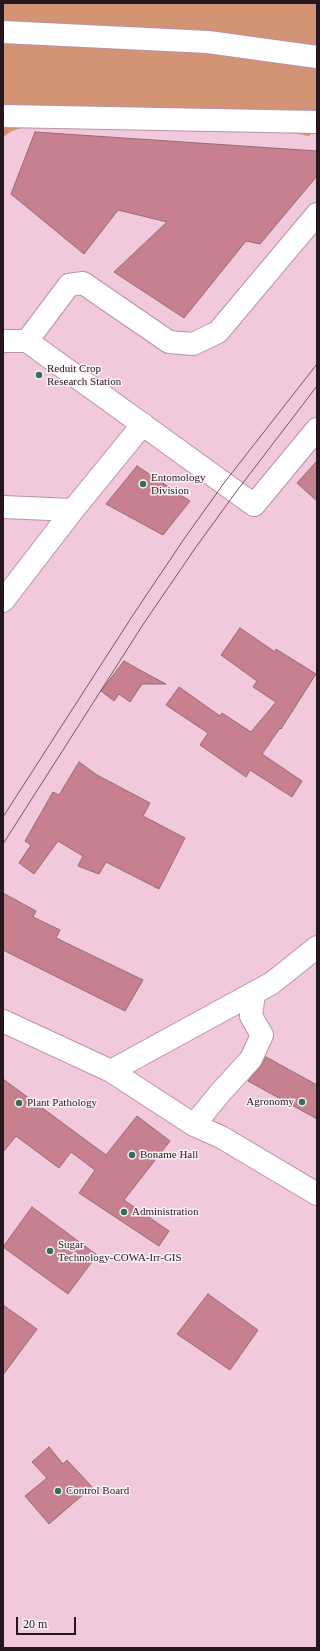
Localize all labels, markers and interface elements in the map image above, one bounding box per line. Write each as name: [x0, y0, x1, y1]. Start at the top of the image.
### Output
place label: Reduit Crop Research Station: [47, 362, 121, 388]
marker: Reduit Crop Research Station: [34, 370, 44, 380]
place label: Entomology Division: [151, 471, 205, 497]
marker: Entomology Division: [138, 479, 148, 489]
place label: Agronomy: [246, 1095, 294, 1109]
place label: Plant Pathology: [27, 1096, 97, 1110]
marker: Agronomy: [297, 1097, 307, 1107]
marker: Plant Pathology: [14, 1098, 24, 1108]
place label: Boname Hall: [140, 1148, 198, 1162]
marker: Boname Hall: [127, 1150, 137, 1160]
place label: Administration: [132, 1205, 199, 1219]
marker: Administration: [119, 1207, 129, 1217]
place label: Sugar Technology-COWA-Irr-GIS: [58, 1238, 182, 1264]
marker: Sugar Technology-COWA-Irr-GIS: [45, 1246, 55, 1256]
place label: Control Board: [66, 1484, 129, 1498]
marker: Control Board: [53, 1486, 63, 1496]
scale bar: [18, 1609, 78, 1635]
text: 20 m: [23, 1617, 47, 1631]

